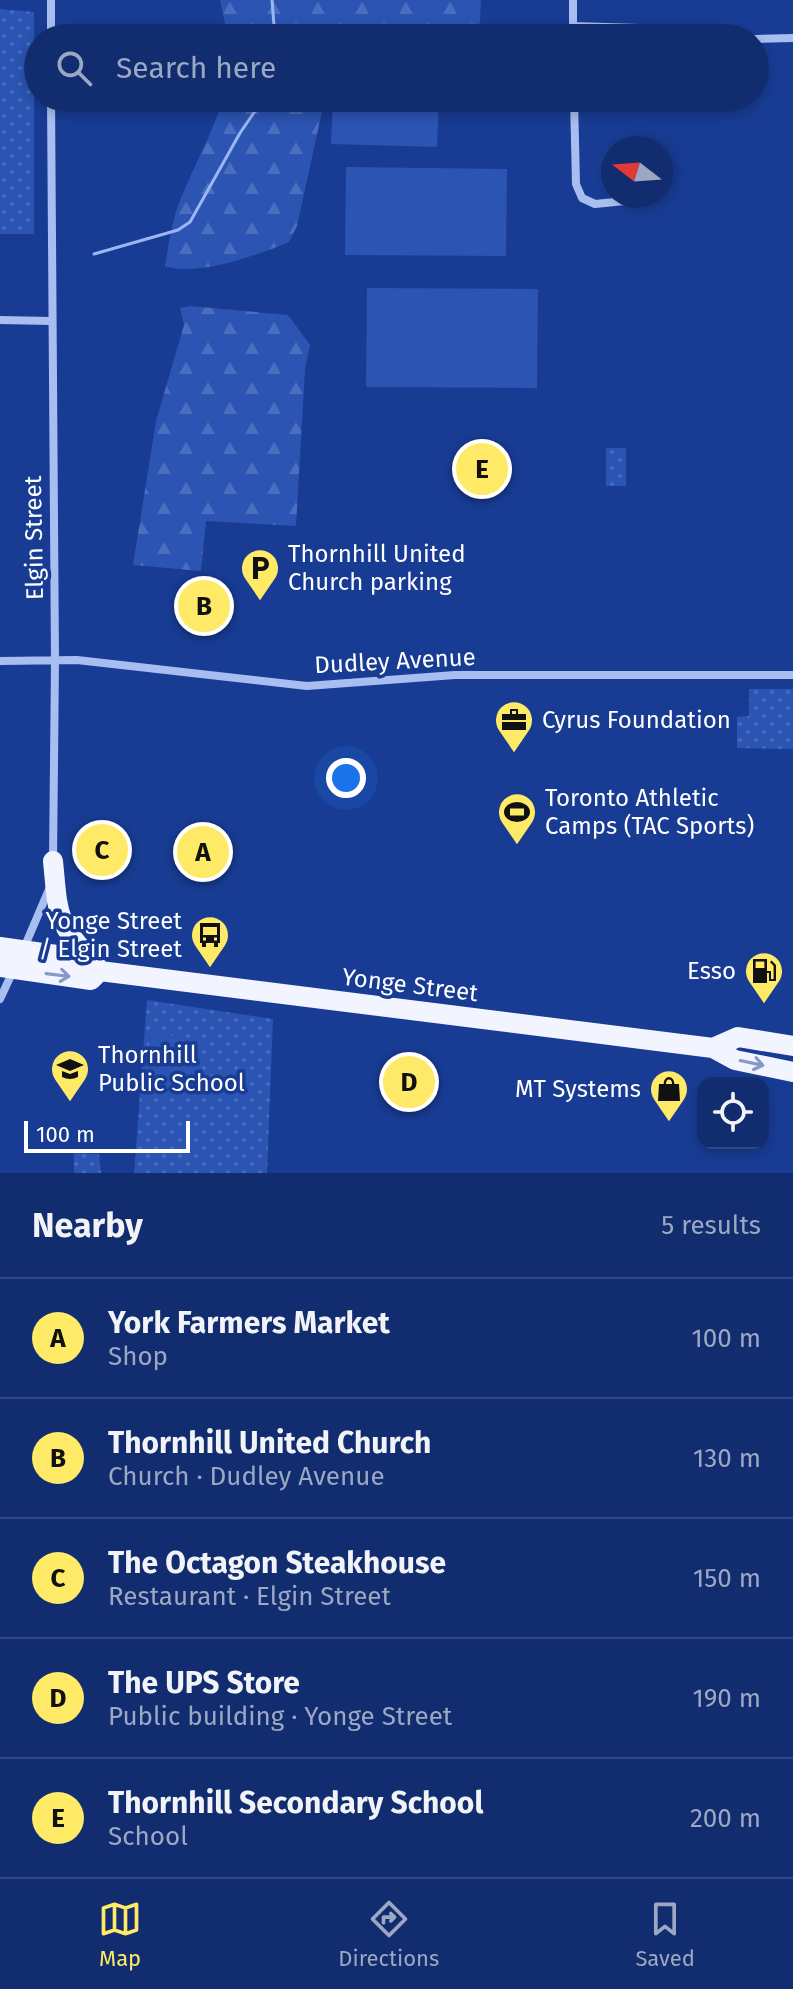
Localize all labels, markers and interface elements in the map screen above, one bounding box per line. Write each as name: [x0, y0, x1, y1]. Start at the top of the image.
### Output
search box: [24, 24, 769, 112]
icon: search: [52, 46, 96, 90]
text: Search here: [116, 50, 276, 86]
north arrow: [601, 136, 673, 208]
pin: E: [456, 439, 508, 499]
street label: Elgin Street: [19, 475, 49, 600]
place label: Thornhill United Church parking: [288, 540, 466, 596]
parking icon: Thornhill United Church parking: [239, 547, 281, 602]
pin: B: [178, 576, 230, 636]
street label: Dudley Avenue: [314, 643, 476, 679]
office icon: Cyrus Foundation: [493, 699, 535, 754]
place label: Cyrus Foundation: [542, 706, 731, 734]
your location: [326, 758, 366, 798]
place label: Toronto Athletic Camps (TAC Sports): [545, 784, 754, 840]
sports icon: Toronto Athletic Camps (TAC Sports): [496, 791, 538, 846]
pin: C: [76, 820, 128, 880]
pin: A: [177, 822, 229, 882]
place label: Yonge Street / Elgin Street: [39, 907, 182, 963]
bus stop icon: Yonge Street / Elgin Street: [189, 914, 231, 969]
fuel station icon: Esso: [743, 950, 785, 1005]
place label: Esso: [687, 957, 736, 985]
street label: Yonge Street: [341, 963, 480, 1007]
one-way arrow: [44, 968, 71, 983]
place label: Thornhill Public School: [98, 1041, 245, 1097]
school or university icon: Thornhill Public School: [49, 1048, 91, 1103]
pin: D: [383, 1052, 435, 1112]
one-way arrow: [739, 1056, 764, 1071]
shop icon: MT Systems: [648, 1068, 690, 1123]
place label: MT Systems: [515, 1075, 641, 1103]
map controls: [697, 1077, 769, 1149]
button: locate: [697, 1077, 769, 1149]
scale bar: [24, 1117, 190, 1153]
text: 100 m: [36, 1121, 95, 1148]
text: Nearby: [32, 1205, 143, 1246]
text: 5 results: [661, 1210, 761, 1241]
text: York Farmers Market: [108, 1305, 390, 1341]
text: A: [50, 1323, 66, 1354]
text: 100 m: [692, 1323, 761, 1354]
text: Shop: [108, 1341, 168, 1372]
text: Thornhill United Church: [108, 1425, 431, 1461]
text: B: [50, 1443, 66, 1474]
text: 130 m: [693, 1443, 761, 1474]
text: Church · Dudley Avenue: [108, 1461, 385, 1492]
text: The Octagon Steakhouse: [108, 1545, 446, 1581]
text: C: [51, 1563, 65, 1594]
text: 150 m: [693, 1563, 761, 1594]
text: Restaurant · Elgin Street: [108, 1581, 391, 1612]
text: The UPS Store: [108, 1665, 300, 1701]
text: D: [50, 1683, 66, 1714]
text: 190 m: [692, 1683, 761, 1714]
text: Public building · Yonge Street: [108, 1701, 452, 1732]
text: Thornhill Secondary School: [108, 1785, 483, 1821]
text: E: [51, 1803, 65, 1834]
text: 200 m: [690, 1803, 761, 1834]
text: School: [108, 1821, 188, 1852]
tab: Map: [98, 1897, 142, 1972]
tab: Directions: [338, 1897, 439, 1972]
tab: Saved: [635, 1897, 695, 1972]

